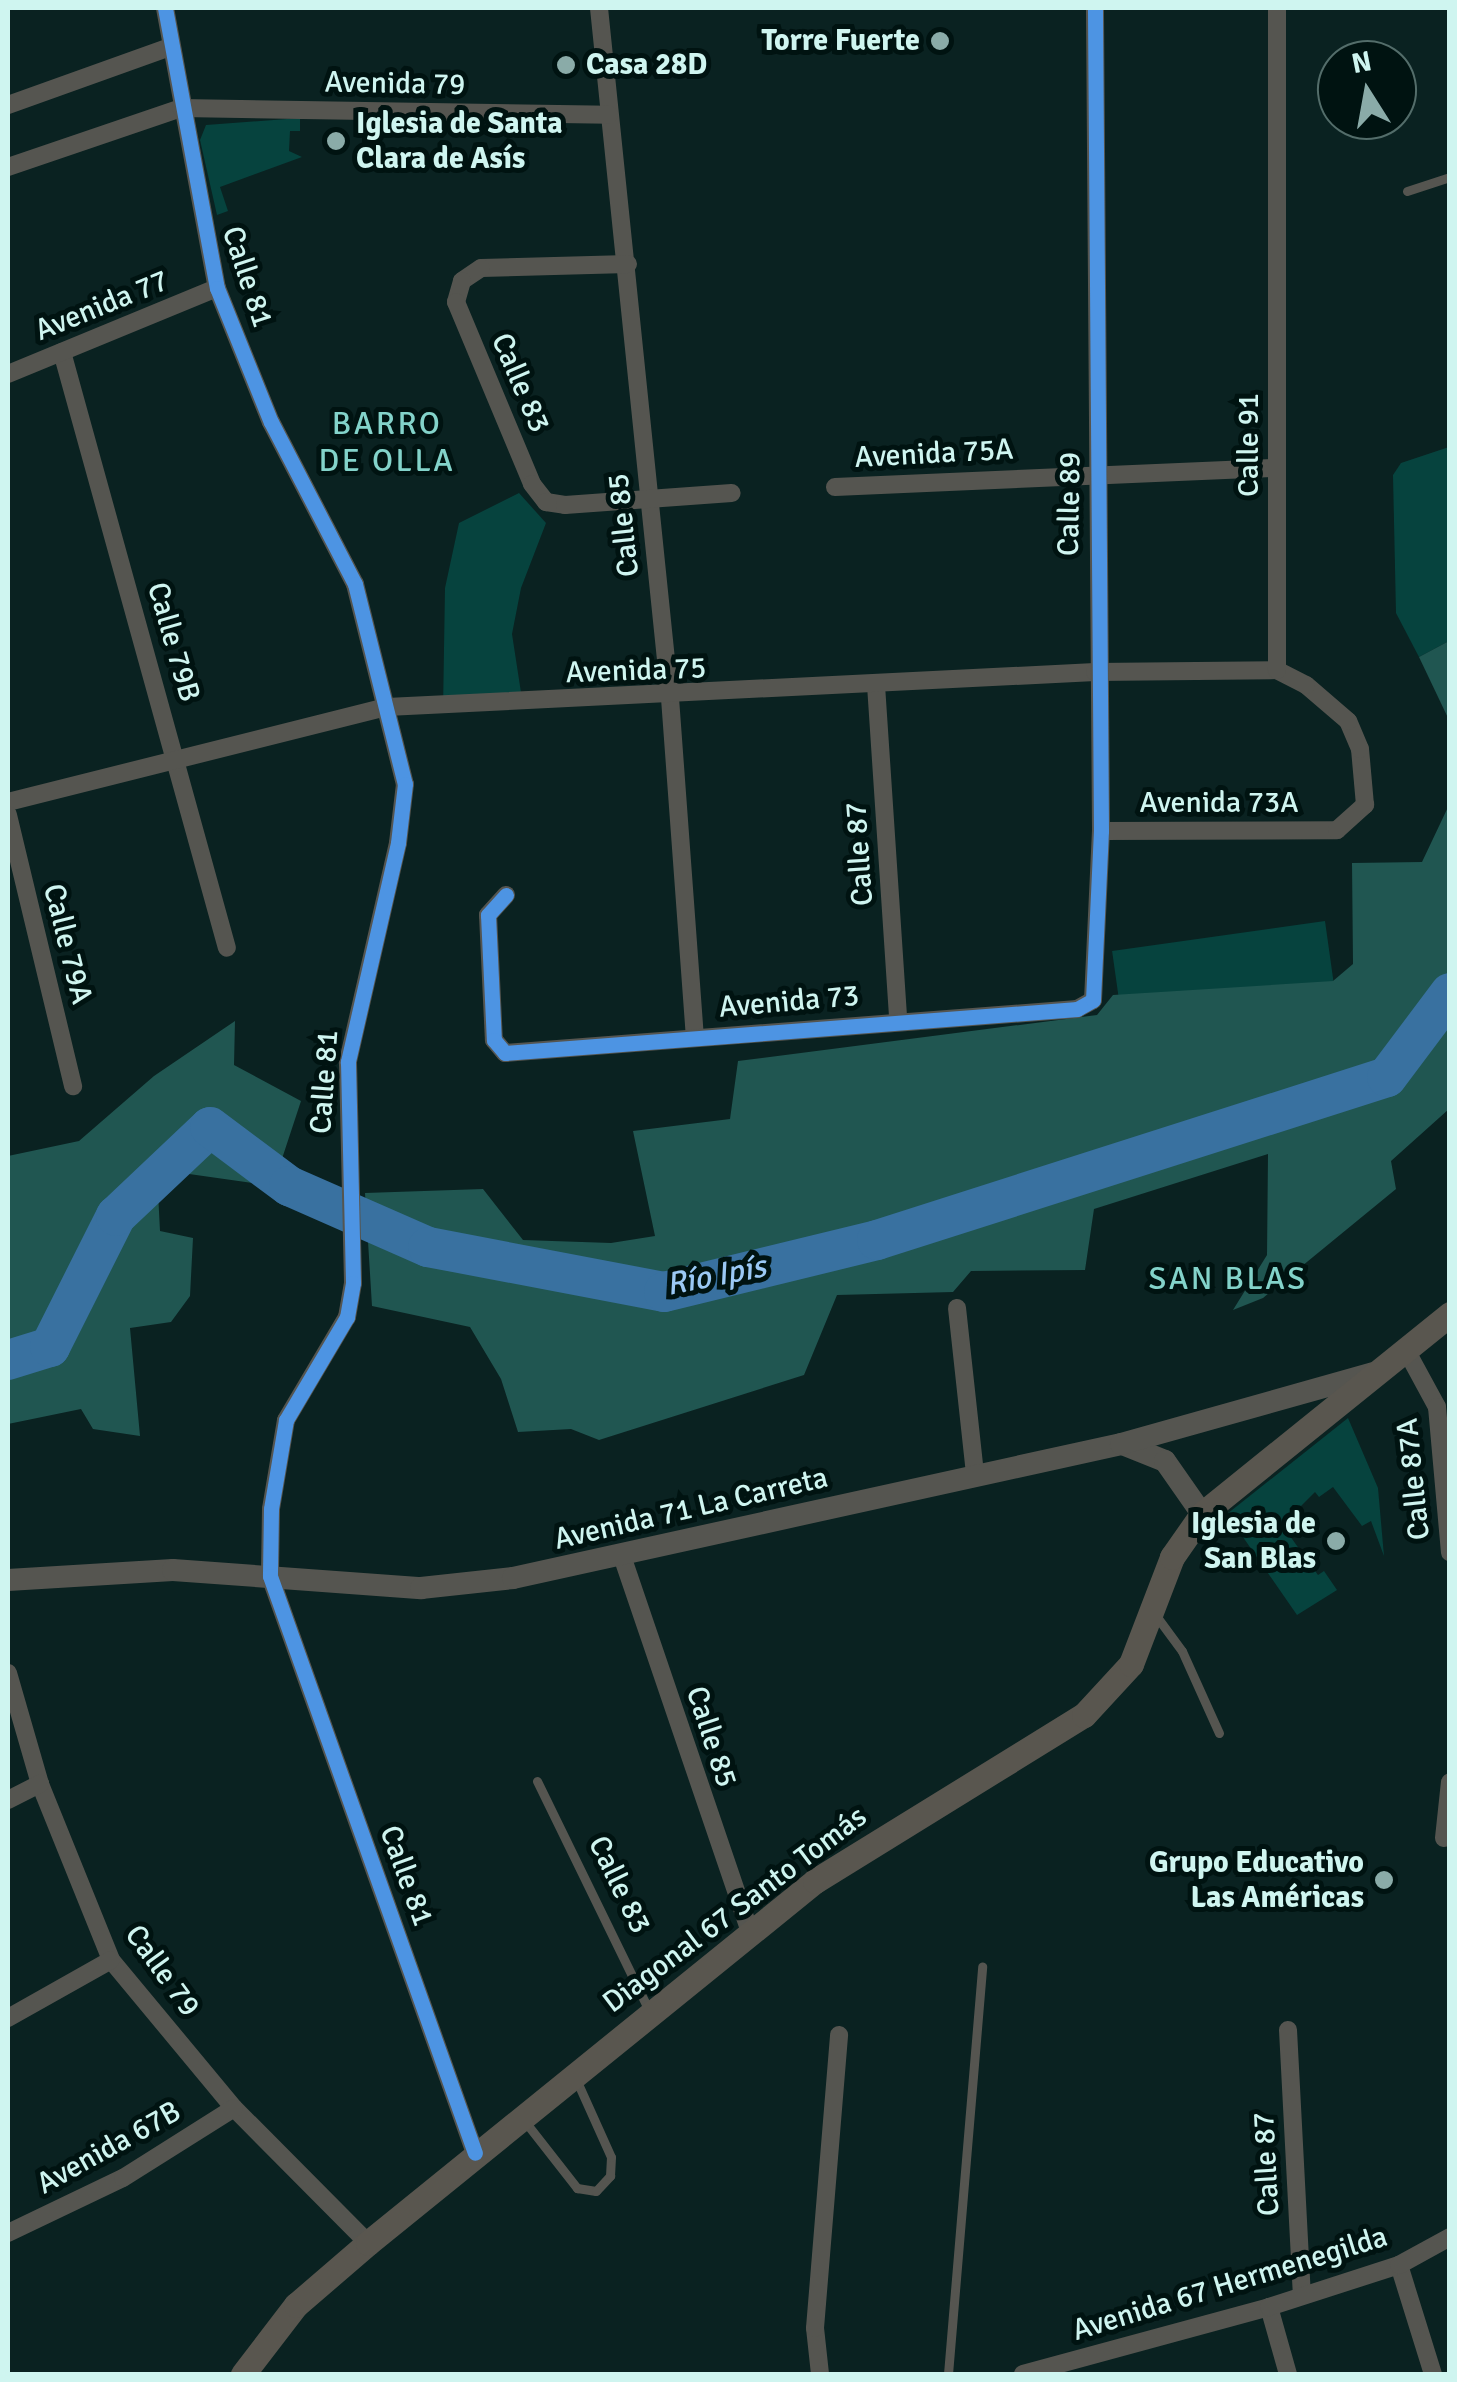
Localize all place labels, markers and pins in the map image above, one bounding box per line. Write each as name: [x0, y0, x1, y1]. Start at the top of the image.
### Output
place label: Torre Fuerte: [761, 23, 920, 59]
marker: Torre Fuerte: [929, 30, 951, 52]
place label: Casa 28D: [586, 47, 707, 83]
marker: Casa 28D: [555, 54, 577, 76]
place label: Iglesia de Santa Clara de Asís: [356, 106, 563, 176]
marker: Iglesia de Santa Clara de Asís: [325, 130, 347, 152]
place label: Iglesia de San Blas: [1191, 1506, 1316, 1576]
marker: Iglesia de San Blas: [1325, 1530, 1347, 1552]
place label: Grupo Educativo Las Américas: [1149, 1845, 1364, 1916]
marker: Grupo Educativo Las Américas: [1373, 1869, 1395, 1891]

